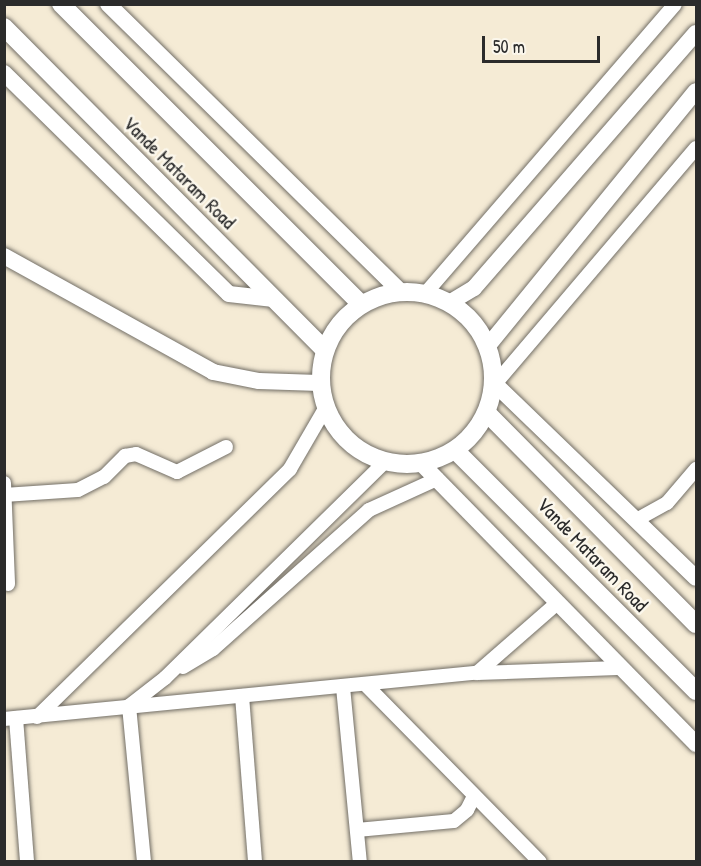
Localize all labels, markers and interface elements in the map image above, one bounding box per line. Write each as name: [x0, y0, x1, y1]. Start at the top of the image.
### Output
scale bar: [485, 24, 604, 62]
text: 50 m: [493, 34, 525, 59]
street label: Vande Mataram Road: [119, 111, 241, 233]
street label: Vande Mataram Road: [532, 492, 654, 616]

